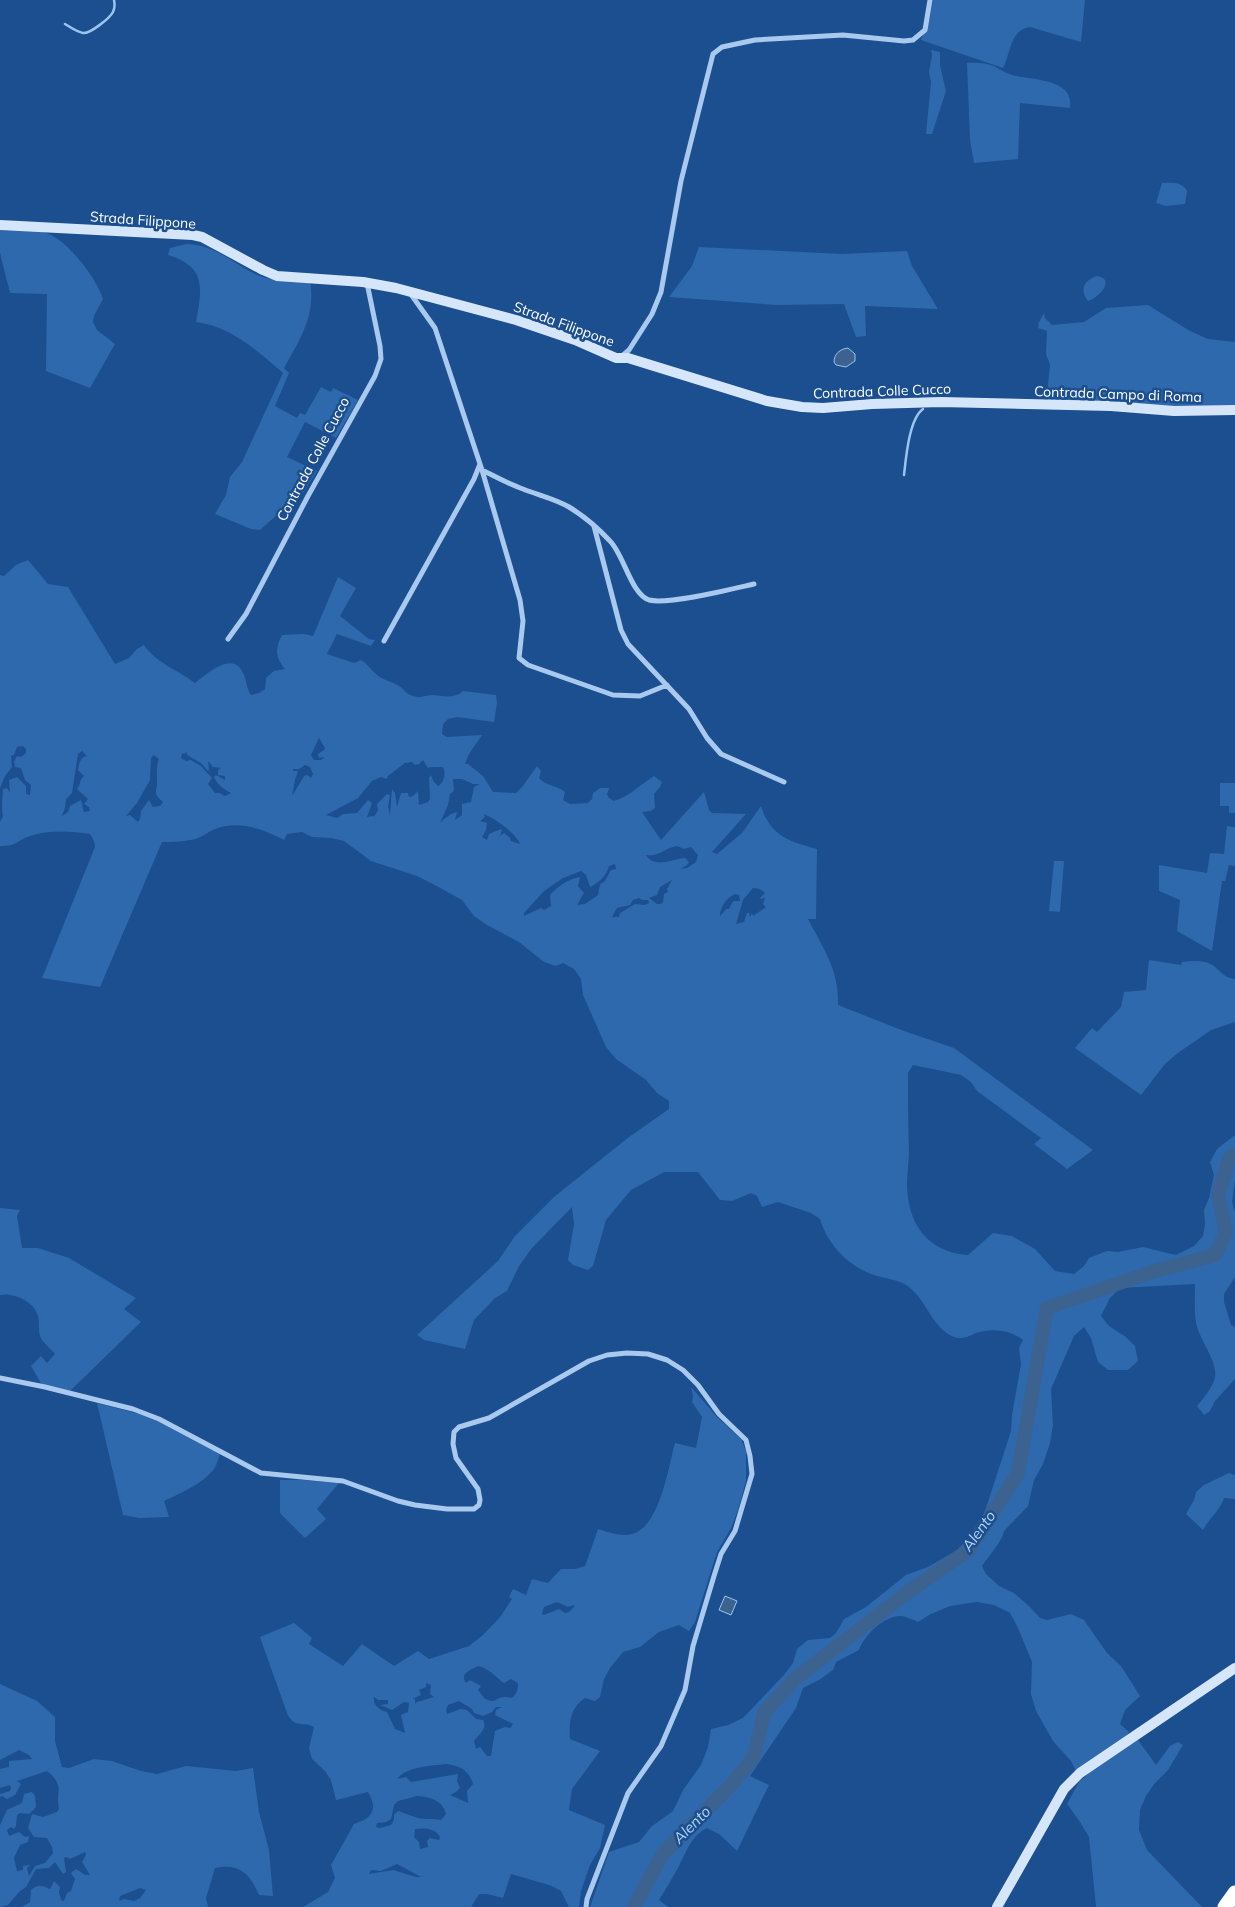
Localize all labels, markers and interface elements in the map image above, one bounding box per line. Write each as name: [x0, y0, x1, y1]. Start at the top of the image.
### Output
street label: Strada Filippone: [90, 207, 196, 233]
street label: Strada Filippone: [511, 297, 617, 351]
street label: Contrada Colle Cucco: [813, 380, 951, 402]
street label: Contrada Campo di Roma: [1034, 382, 1202, 406]
street label: Contrada Colle Cucco: [273, 394, 353, 524]
water label: Alento: [957, 1506, 1000, 1555]
water label: Alento: [668, 1802, 715, 1848]

